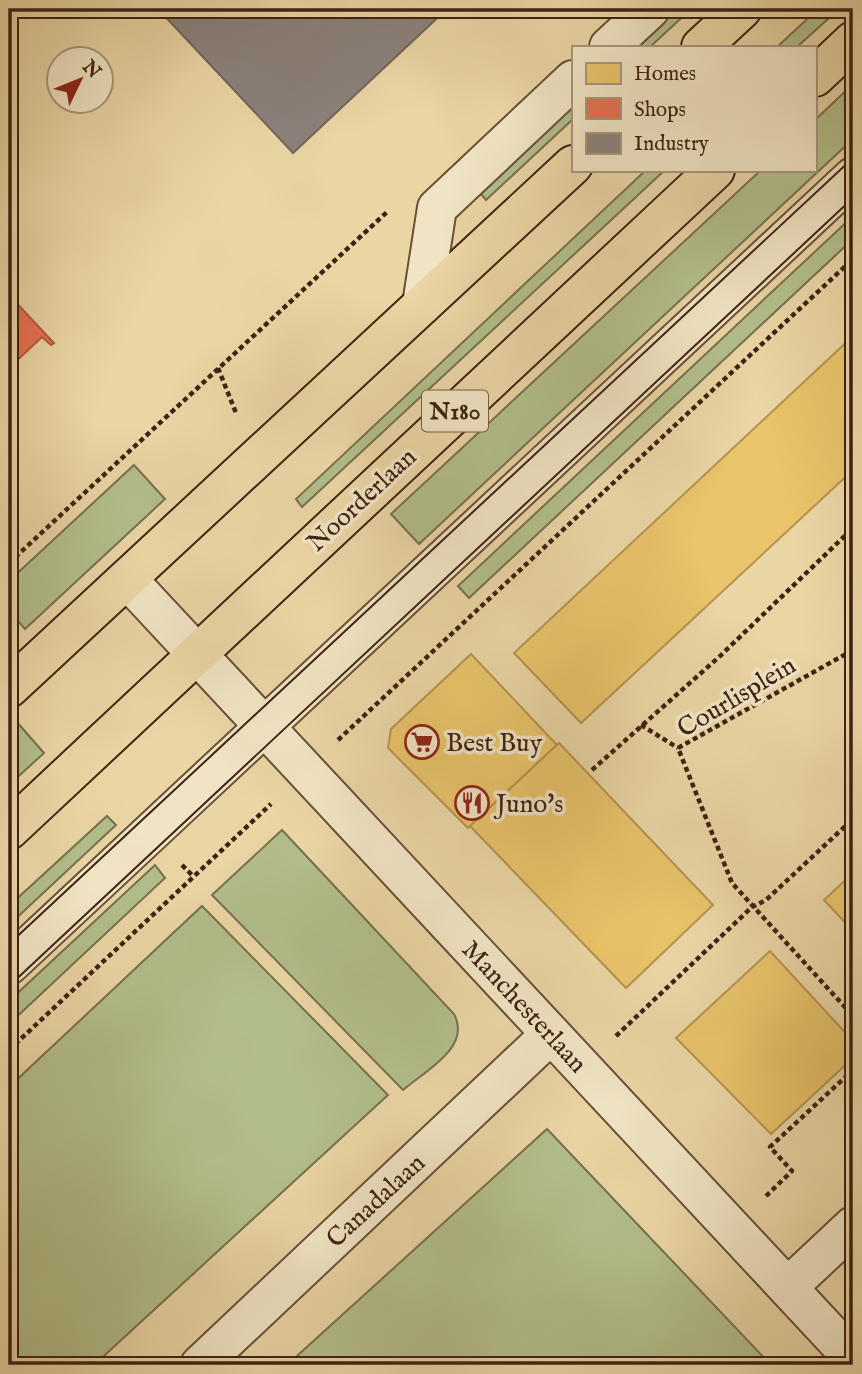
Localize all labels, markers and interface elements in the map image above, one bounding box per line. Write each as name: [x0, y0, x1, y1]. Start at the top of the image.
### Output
north arrow: [46, 46, 116, 116]
legend: [572, 46, 816, 172]
text: N: [76, 55, 106, 84]
text: Homes: [634, 61, 696, 88]
text: Shops: [634, 97, 686, 124]
text: Industry: [634, 131, 710, 158]
road number: N180: [422, 390, 488, 432]
street label: Noorderlaan: [300, 441, 424, 559]
street label: Courlisplein: [672, 649, 802, 746]
supermarket icon: Best Buy: [403, 723, 441, 761]
place label: Best Buy: [446, 727, 543, 760]
restaurant icon: Juno's: [453, 784, 491, 822]
place label: Juno's: [493, 788, 563, 821]
street label: Manchesterlaan: [454, 934, 594, 1080]
street label: Canadalaan: [320, 1147, 433, 1255]

